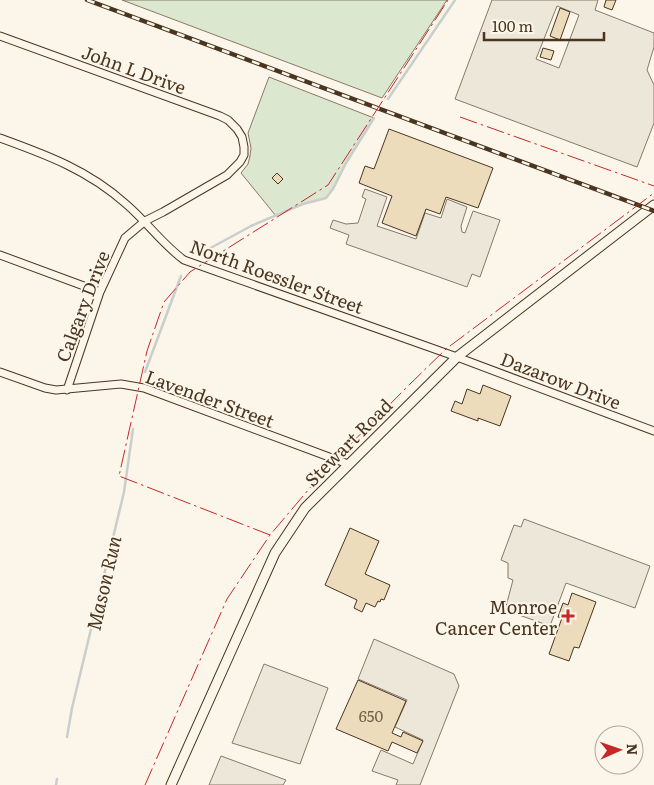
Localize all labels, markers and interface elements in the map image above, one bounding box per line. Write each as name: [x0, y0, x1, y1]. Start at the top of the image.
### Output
scale bar: [484, 10, 604, 42]
text: 100 m: [492, 14, 533, 37]
street label: John L Drive: [78, 38, 190, 100]
street label: North Roessler Street: [186, 232, 368, 320]
street label: Calgary Drive: [48, 246, 116, 366]
street label: Dazarow Drive: [497, 345, 625, 415]
street label: Lavender Street: [142, 362, 279, 434]
street label: Stewart Road: [298, 392, 398, 492]
water label: Mason Run: [78, 532, 128, 633]
place label: Monroe Cancer Center: [435, 593, 557, 641]
marker: Monroe Cancer Center: [561, 609, 575, 623]
house number: 650: [359, 704, 383, 727]
north arrow: [594, 725, 644, 775]
text: N: [623, 743, 643, 756]

